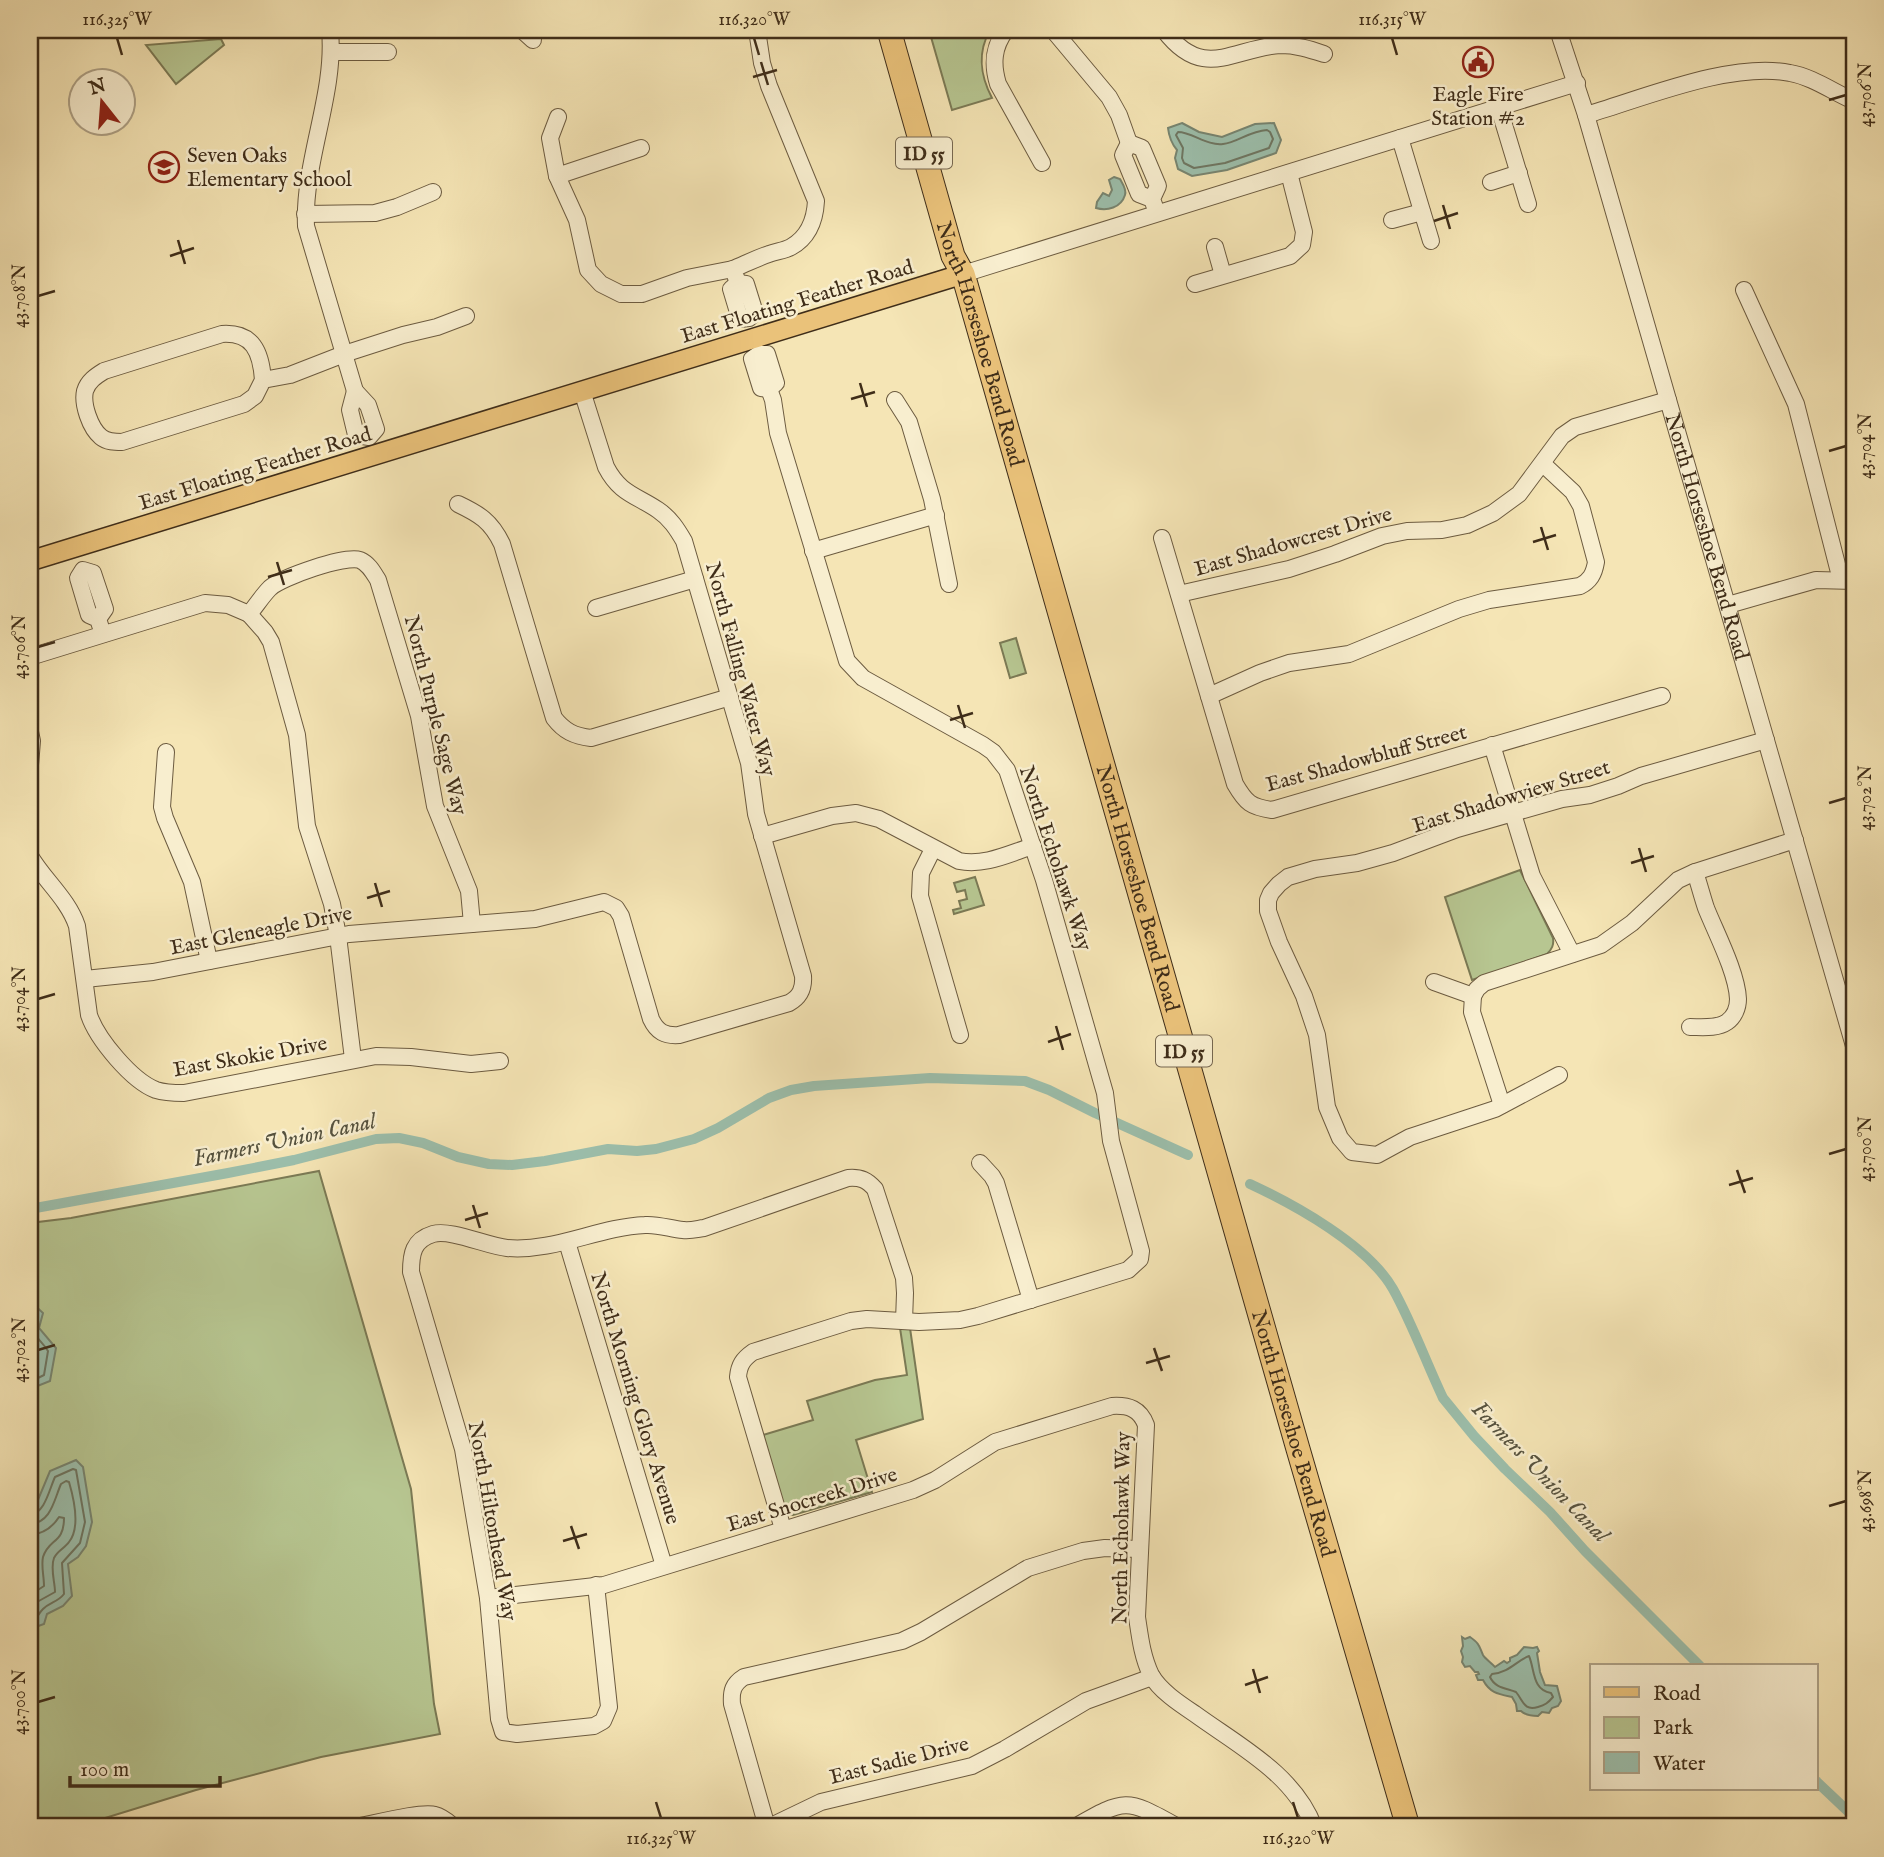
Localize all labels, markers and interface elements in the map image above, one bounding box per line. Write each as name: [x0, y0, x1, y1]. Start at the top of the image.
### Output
text: 116.325°W: [82, 9, 153, 32]
text: 116.320°W: [718, 9, 791, 32]
text: 116.315°W: [1358, 9, 1427, 32]
public building icon: Eagle Fire Station #2: [1461, 45, 1495, 79]
text: 43.706°N: [1855, 62, 1878, 127]
north arrow: [66, 66, 136, 136]
text: N: [85, 74, 110, 102]
place label: Eagle Fire Station #2: [1431, 82, 1525, 133]
road number: ID 55: [896, 138, 952, 168]
place label: Seven Oaks Elementary School: [187, 143, 352, 194]
school or university icon: Seven Oaks Elementary School: [147, 150, 181, 184]
street label: North Horseshoe Bend Road: [929, 219, 1029, 470]
street label: East Floating Feather Road: [678, 254, 918, 351]
text: 43.708°N: [9, 264, 32, 328]
street label: North Horseshoe Bend Road: [1658, 410, 1754, 664]
text: 43.704°N: [1855, 413, 1878, 479]
street label: East Floating Feather Road: [136, 421, 376, 518]
street label: East Shadowcrest Drive: [1192, 501, 1396, 584]
street label: North Falling Water Way: [698, 559, 781, 780]
street label: North Purple Sage Way: [397, 613, 473, 819]
text: 43.706°N: [9, 614, 32, 679]
street label: East Shadowbluff Street: [1263, 720, 1470, 799]
street label: East Shadowview Street: [1409, 755, 1613, 840]
street label: North Horseshoe Bend Road: [1089, 762, 1185, 1016]
street label: North Echohawk Way: [1012, 763, 1097, 955]
text: 43.702°N: [1855, 765, 1878, 831]
street label: East Gleneagle Drive: [168, 901, 355, 962]
text: 43.704°N: [9, 966, 32, 1032]
street label: East Skokie Drive: [171, 1031, 330, 1084]
road number: ID 55: [1156, 1036, 1212, 1066]
water label: Farmers Union Canal: [190, 1107, 380, 1174]
text: 43.700°N: [1855, 1116, 1878, 1182]
street label: North Morning Glory Avenue: [583, 1269, 686, 1528]
street label: North Horseshoe Bend Road: [1244, 1307, 1341, 1561]
text: 43.702°N: [9, 1317, 32, 1383]
water label: Farmers Union Canal: [1465, 1395, 1616, 1550]
street label: North Hiltonhead Way: [461, 1419, 522, 1624]
street label: North Echohawk Way: [1107, 1431, 1138, 1625]
street label: East Snocreek Drive: [724, 1462, 901, 1539]
text: 43.698°N: [1855, 1469, 1878, 1533]
legend: [1590, 1664, 1818, 1790]
text: 43.700°N: [9, 1669, 32, 1735]
text: Road: [1653, 1681, 1701, 1708]
text: Park: [1653, 1715, 1694, 1742]
street label: East Sadie Drive: [827, 1731, 972, 1792]
scale bar: [70, 1745, 220, 1789]
text: Water: [1653, 1751, 1706, 1778]
text: 100 m: [80, 1757, 129, 1784]
text: 116.325°W: [626, 1828, 697, 1851]
text: 116.320°W: [1262, 1828, 1335, 1851]

